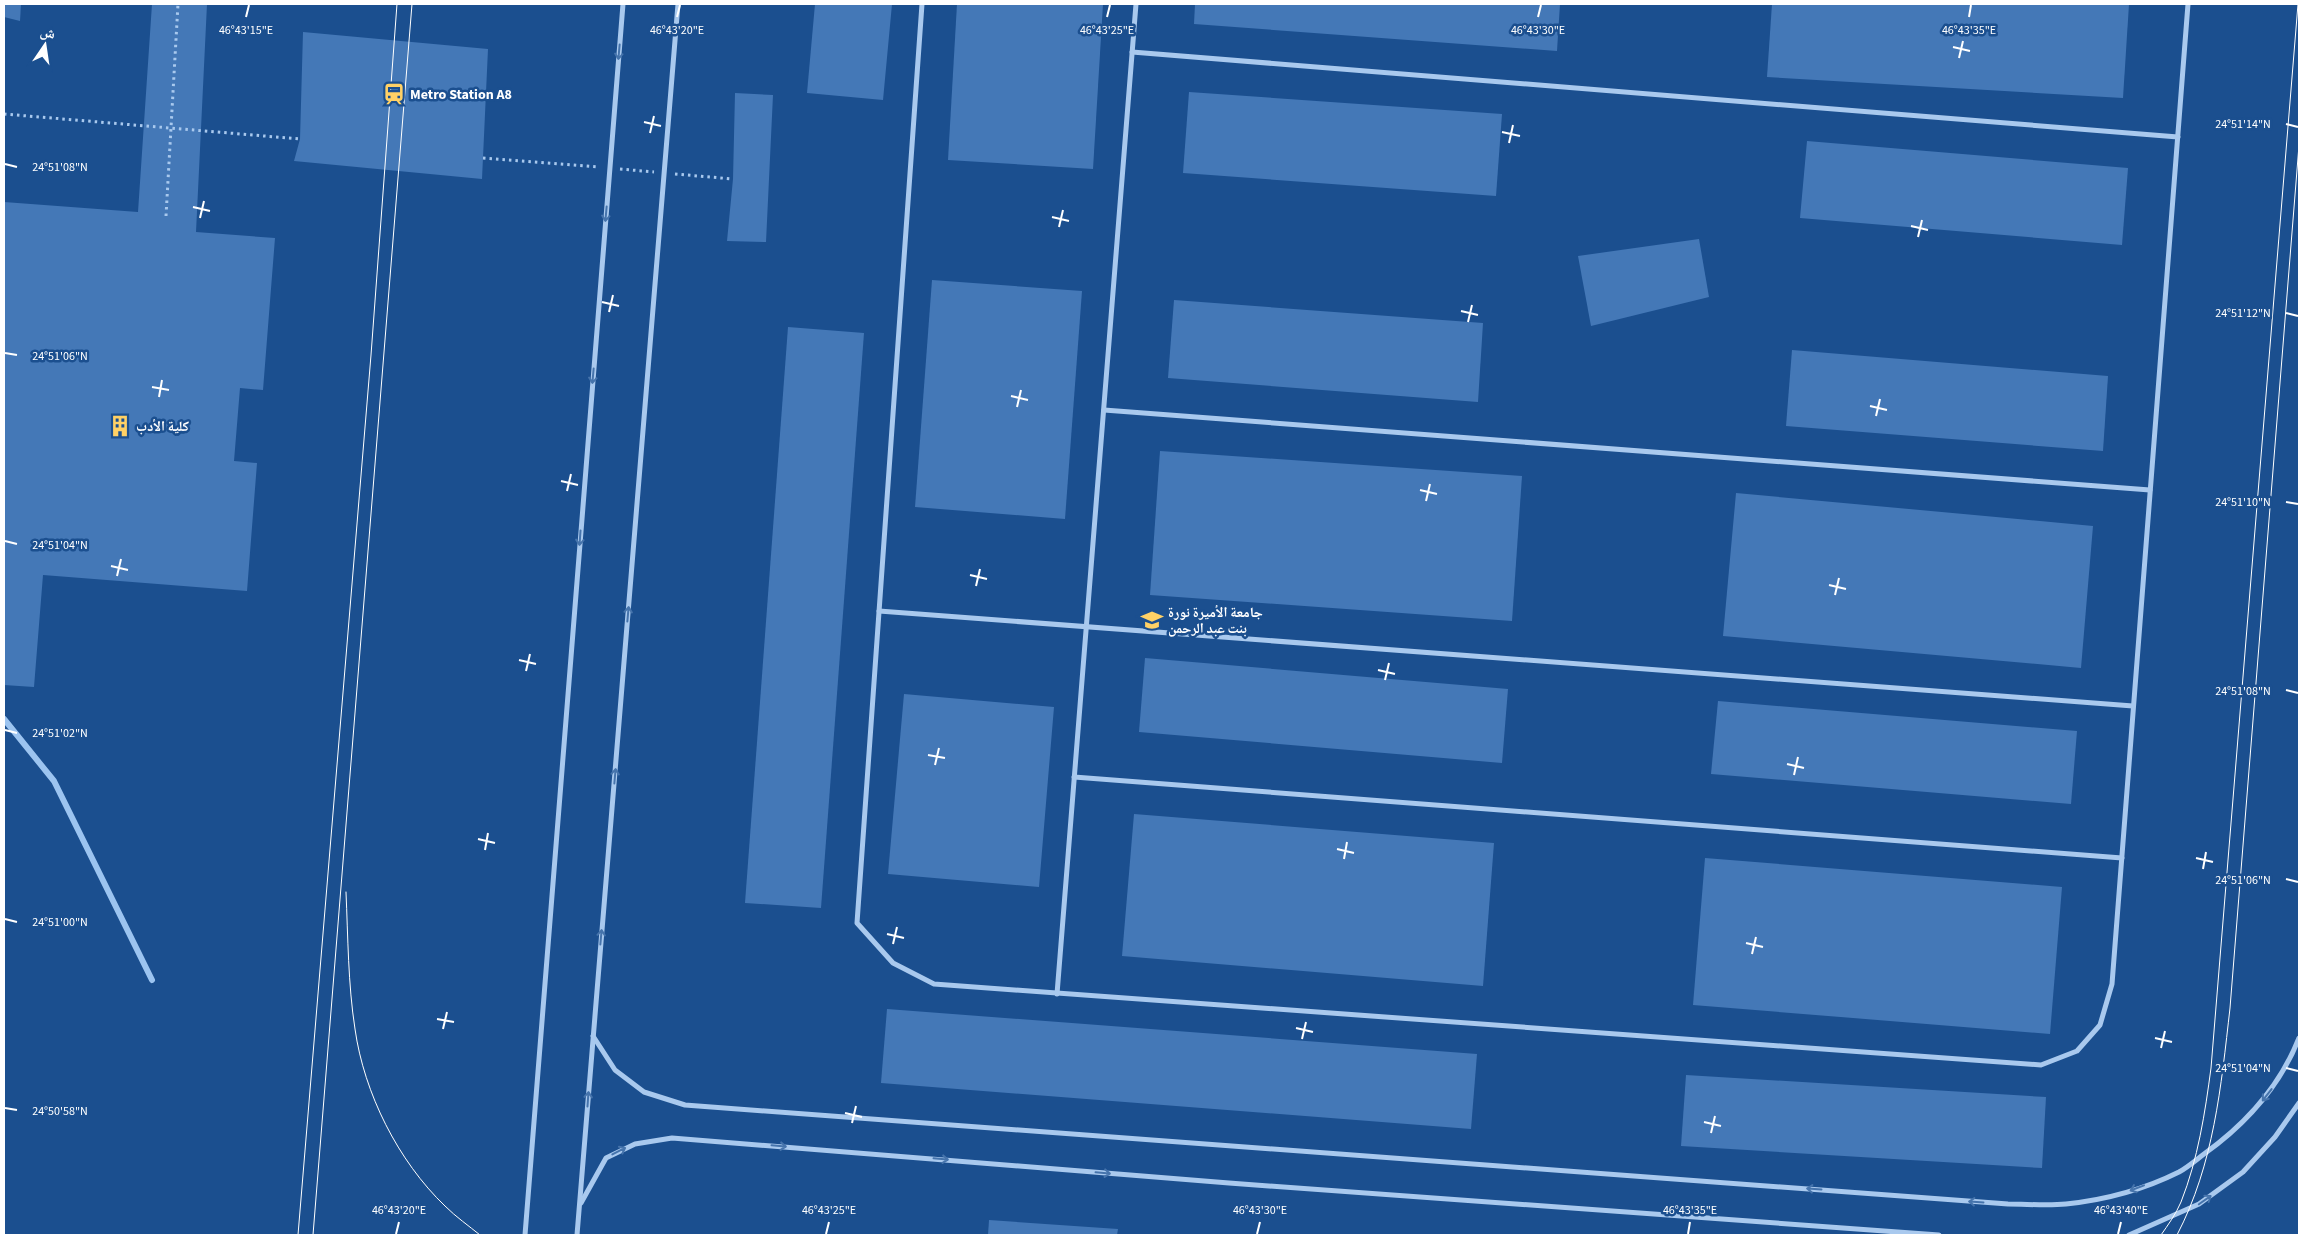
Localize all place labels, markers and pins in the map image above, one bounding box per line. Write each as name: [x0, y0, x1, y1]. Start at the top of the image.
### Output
station icon: Metro Station A8: [381, 81, 407, 107]
place label: Metro Station A8: [410, 85, 512, 105]
building icon: كلية الأدب: [107, 413, 133, 439]
place label: كلية الأدب: [136, 417, 189, 437]
place label: جامعة الأميرة نورة بنت عبد الرحمن: [1168, 603, 1263, 639]
school or university icon: جامعة الأميرة نورة بنت عبد الرحمن: [1139, 607, 1165, 633]

